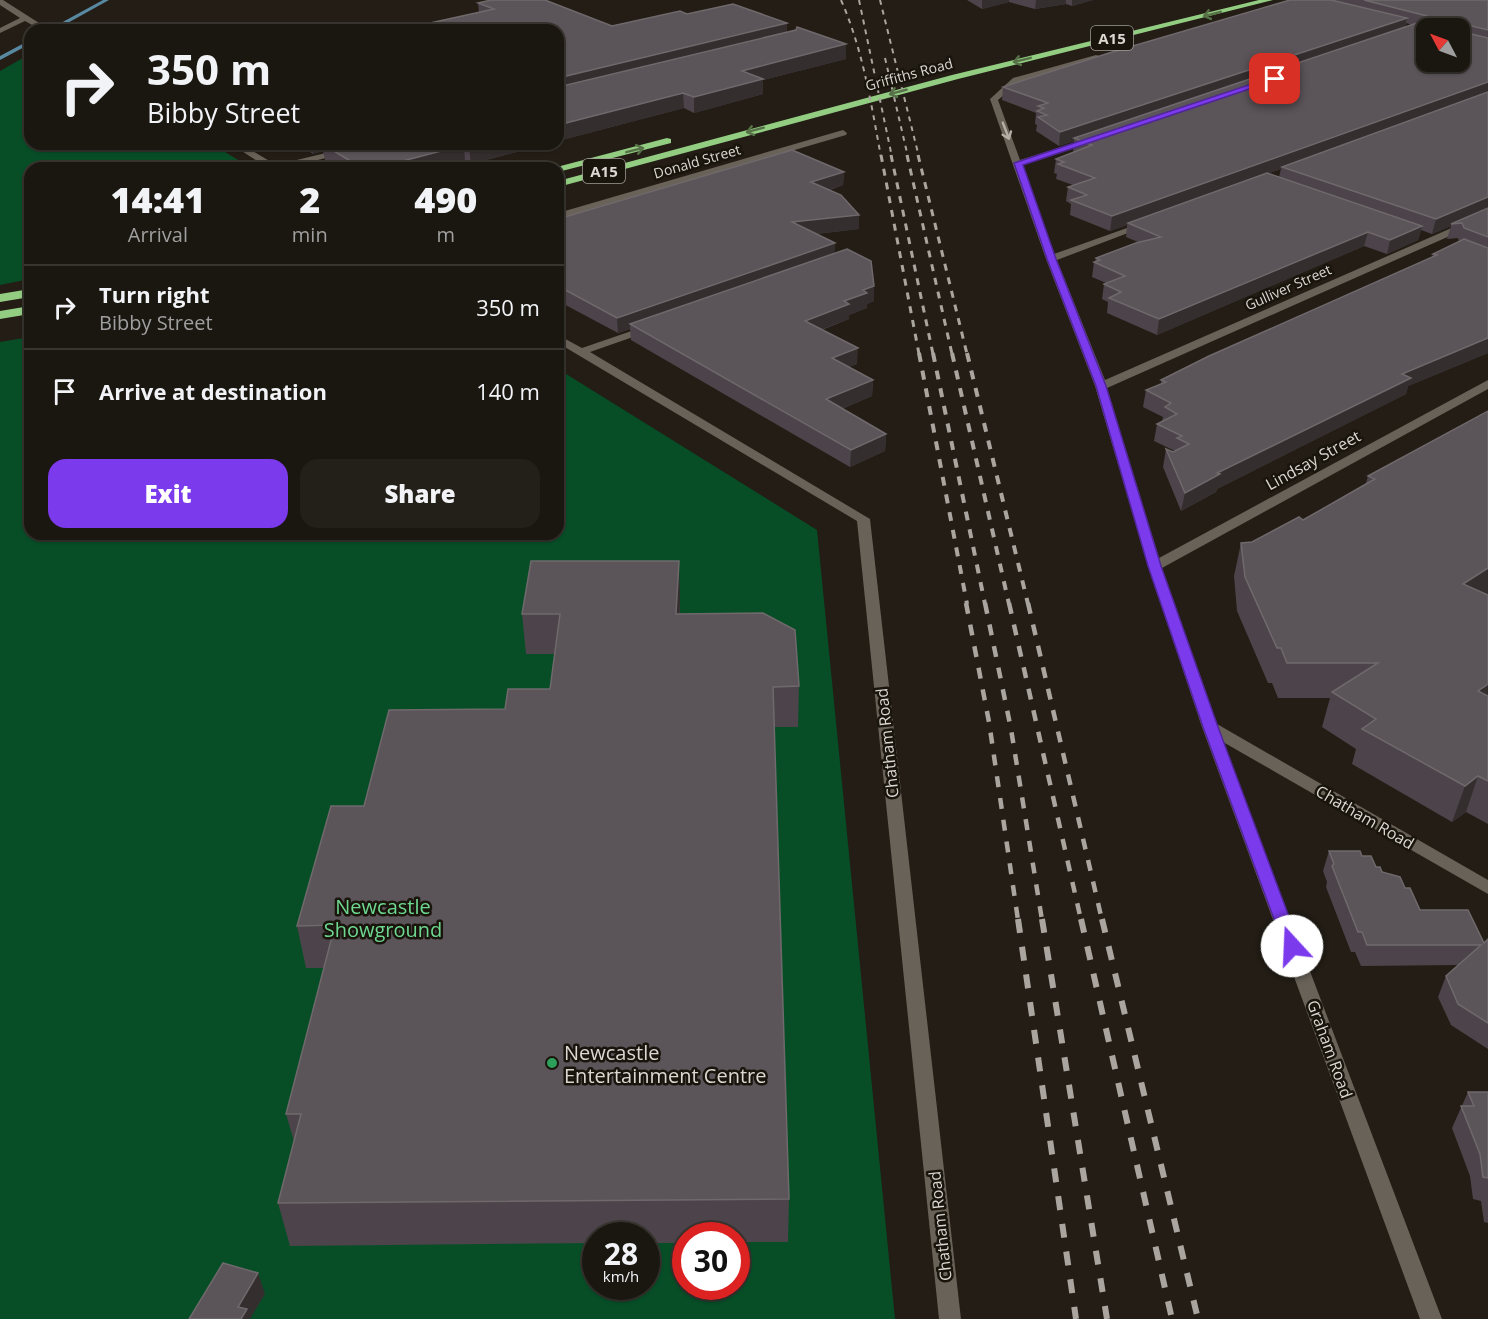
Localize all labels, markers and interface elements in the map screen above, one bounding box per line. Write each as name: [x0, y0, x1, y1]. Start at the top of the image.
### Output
one-way arrow: [1203, 8, 1222, 20]
north arrow: [1416, 18, 1470, 72]
map controls: [1416, 18, 1470, 72]
road number: A15: [1091, 26, 1133, 50]
text: 350 m: [147, 40, 271, 97]
icon: right: [48, 48, 126, 126]
street label: Griffiths Road: [863, 53, 955, 95]
pin: [1249, 53, 1300, 104]
one-way arrow: [1013, 55, 1032, 67]
icon: arrive: [1258, 62, 1291, 95]
one-way arrow: [889, 86, 908, 98]
text: Bibby Street: [147, 94, 300, 131]
one-way arrow: [1001, 121, 1012, 140]
one-way arrow: [746, 125, 765, 136]
street label: Donald Street: [651, 139, 743, 183]
one-way arrow: [625, 143, 644, 155]
road number: A15: [583, 159, 625, 183]
text: 14:41: [111, 175, 205, 224]
text: 2: [299, 175, 320, 224]
text: 490: [414, 175, 477, 224]
text: Arrival: [128, 221, 188, 248]
text: min: [292, 221, 328, 248]
text: m: [437, 221, 455, 248]
street label: Gulliver Street: [1242, 259, 1334, 315]
text: Turn right: [99, 279, 210, 309]
icon: right: [48, 291, 81, 324]
text: 350 m: [476, 292, 540, 322]
text: Bibby Street: [99, 309, 213, 336]
icon: arrive: [48, 375, 81, 408]
text: Arrive at destination: [99, 376, 327, 406]
text: 140 m: [476, 376, 540, 406]
street label: Lindsay Street: [1262, 425, 1365, 495]
button: Exit: [48, 459, 288, 528]
button: Share: [300, 459, 540, 528]
street label: Chatham Road: [870, 687, 904, 799]
street label: Chatham Road: [1312, 780, 1418, 854]
park label: Newcastle Showground: [324, 893, 442, 943]
position arrow: [1260, 914, 1324, 978]
street label: Graham Road: [1302, 997, 1358, 1101]
place label: Newcastle Entertainment Centre: [564, 1039, 766, 1089]
marker: Newcastle Entertainment Centre: [545, 1056, 559, 1070]
street label: Chatham Road: [923, 1170, 957, 1282]
speed limit sign: 30: [672, 1222, 750, 1300]
text: 28: [604, 1233, 638, 1274]
text: km/h: [603, 1266, 639, 1286]

